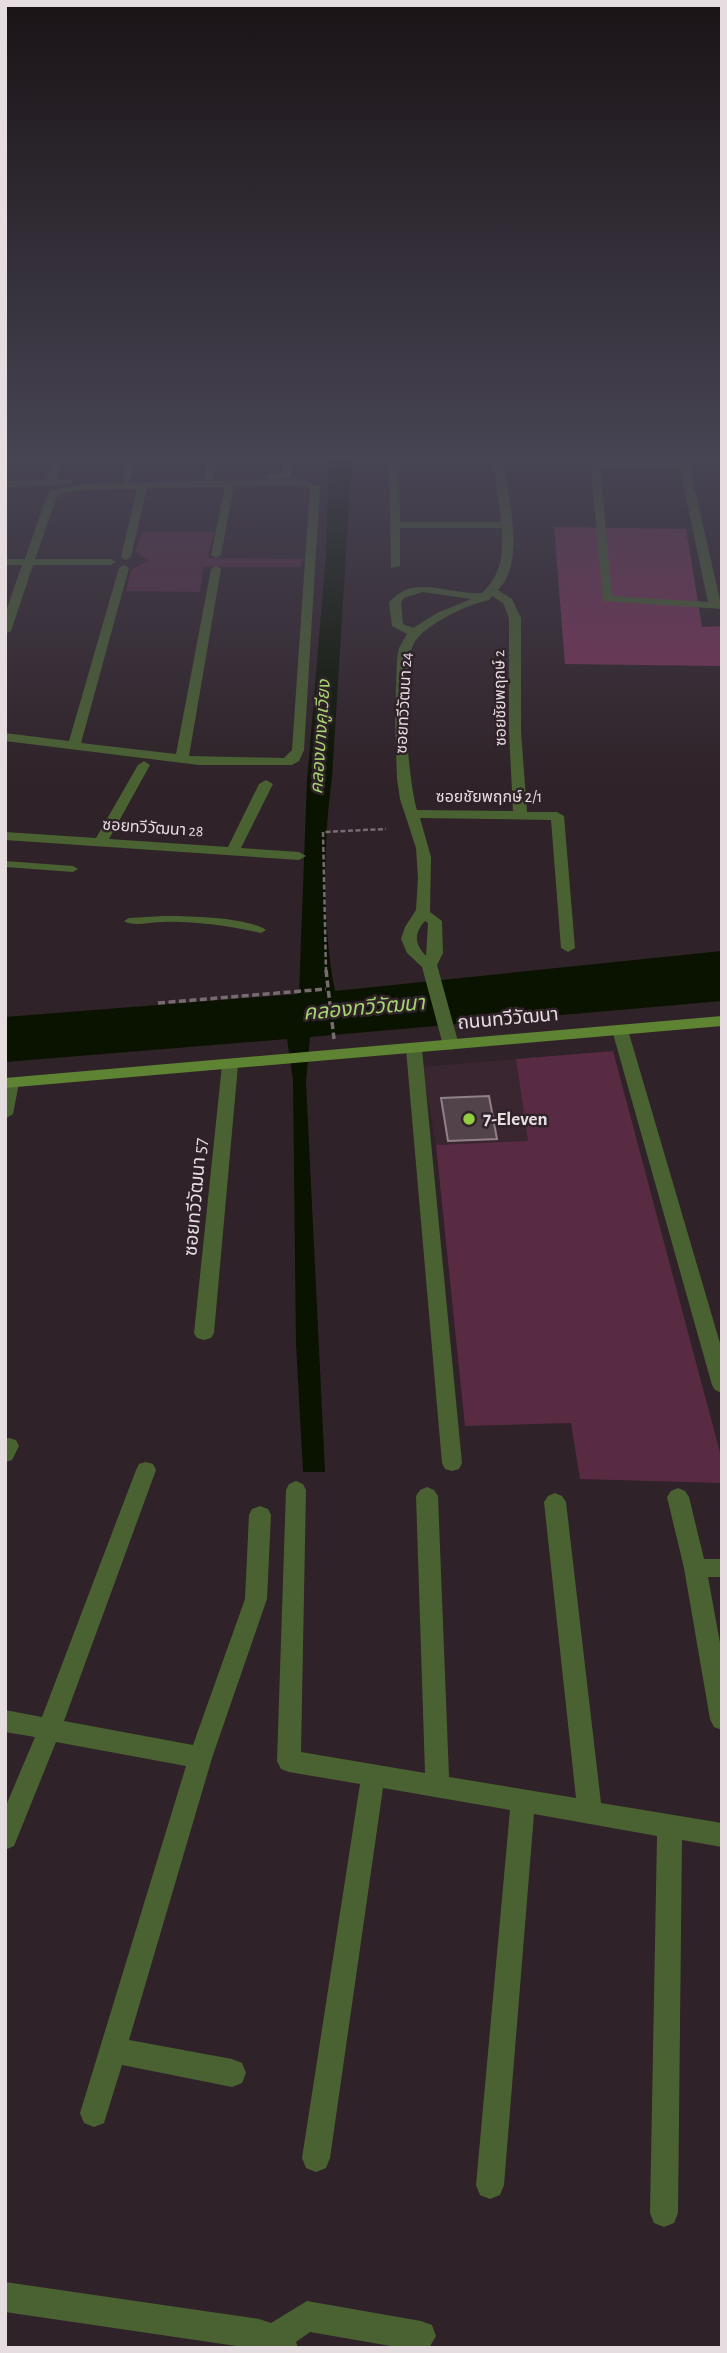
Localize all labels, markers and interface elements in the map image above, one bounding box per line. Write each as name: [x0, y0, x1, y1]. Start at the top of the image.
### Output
street label: ซอยชัยพฤกษ์ 2: [491, 650, 509, 746]
street label: ซอยทวีวัฒนา 24: [393, 652, 415, 754]
water label: คลองบางคูเวียง: [307, 678, 335, 795]
street label: ซอยชัยพฤกษ์ 2/1: [436, 789, 542, 805]
street label: ซอยทวีวัฒนา 28: [102, 816, 204, 840]
water label: คลองทวีวัฒนา: [302, 992, 427, 1024]
street label: ถนนทวีวัฒนา: [457, 1004, 559, 1033]
place label: 7-Eleven: [483, 1110, 547, 1129]
marker: 7-Eleven: [461, 1111, 477, 1127]
street label: ซอยทวีวัฒนา 57: [180, 1137, 211, 1257]

